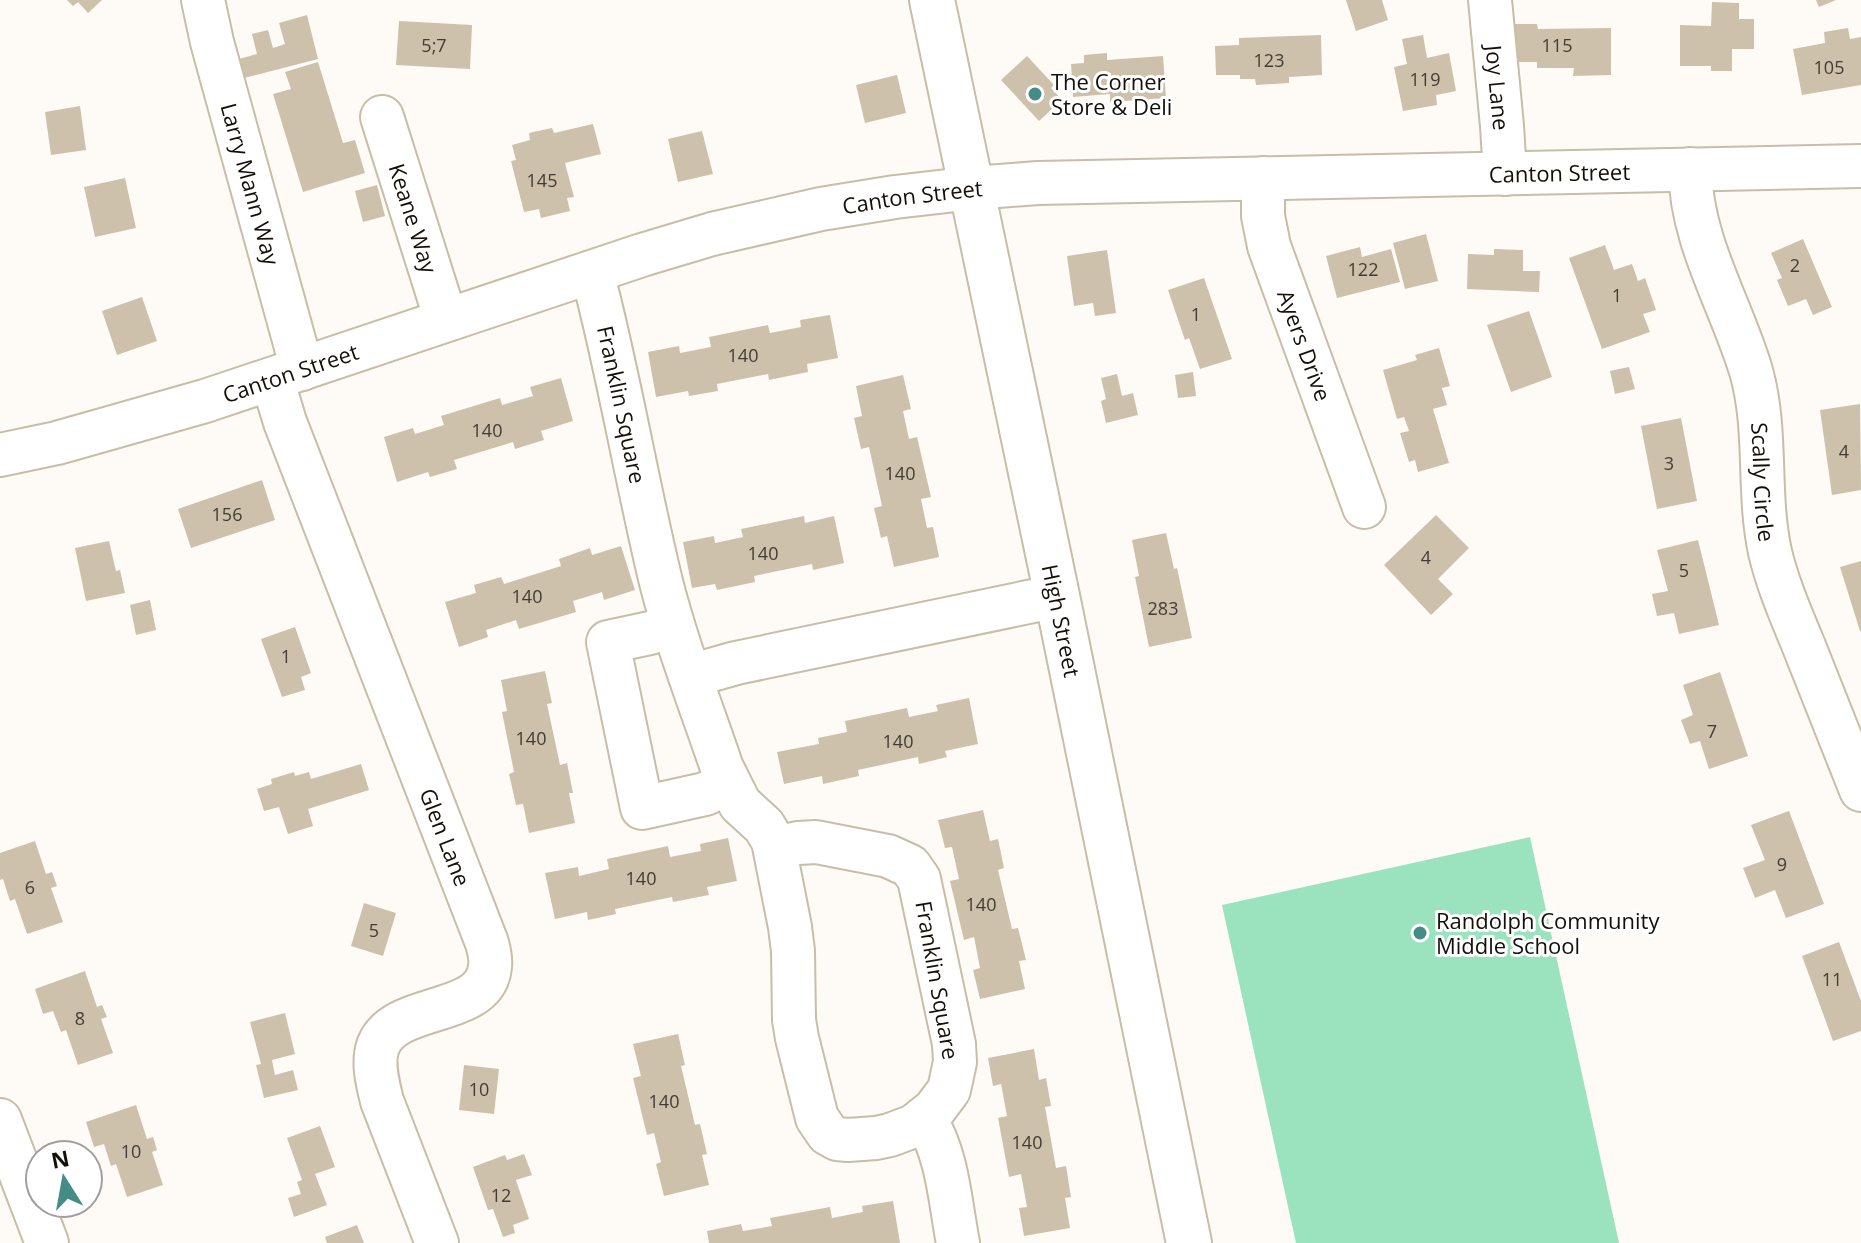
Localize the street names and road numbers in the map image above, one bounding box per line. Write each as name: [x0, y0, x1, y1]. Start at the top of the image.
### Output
street label: Joy Lane: [1479, 42, 1517, 132]
street label: Larry Mann Way: [214, 99, 288, 269]
street label: Canton Street: [1488, 156, 1631, 189]
street label: Keane Way: [383, 160, 445, 278]
street label: Canton Street: [840, 172, 984, 220]
street label: Ayers Drive: [1271, 285, 1339, 405]
street label: Franklin Square: [591, 323, 654, 486]
street label: Canton Street: [218, 336, 362, 409]
street label: Scally Circle: [1745, 421, 1783, 544]
street label: High Street: [1036, 561, 1088, 680]
street label: Glen Lane: [413, 784, 478, 890]
street label: Franklin Square: [909, 898, 967, 1062]

